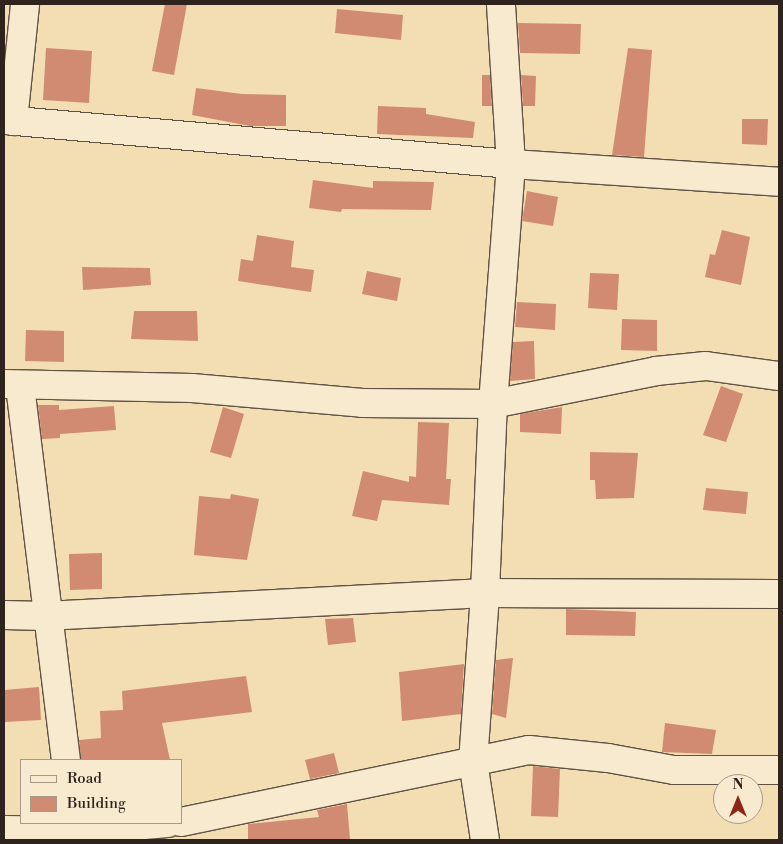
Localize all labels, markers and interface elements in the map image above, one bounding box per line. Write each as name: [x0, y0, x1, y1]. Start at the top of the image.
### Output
legend: [20, 759, 182, 824]
text: Road: [67, 769, 102, 788]
north arrow: [713, 774, 763, 824]
text: N: [732, 776, 744, 794]
text: Building: [67, 794, 126, 813]

